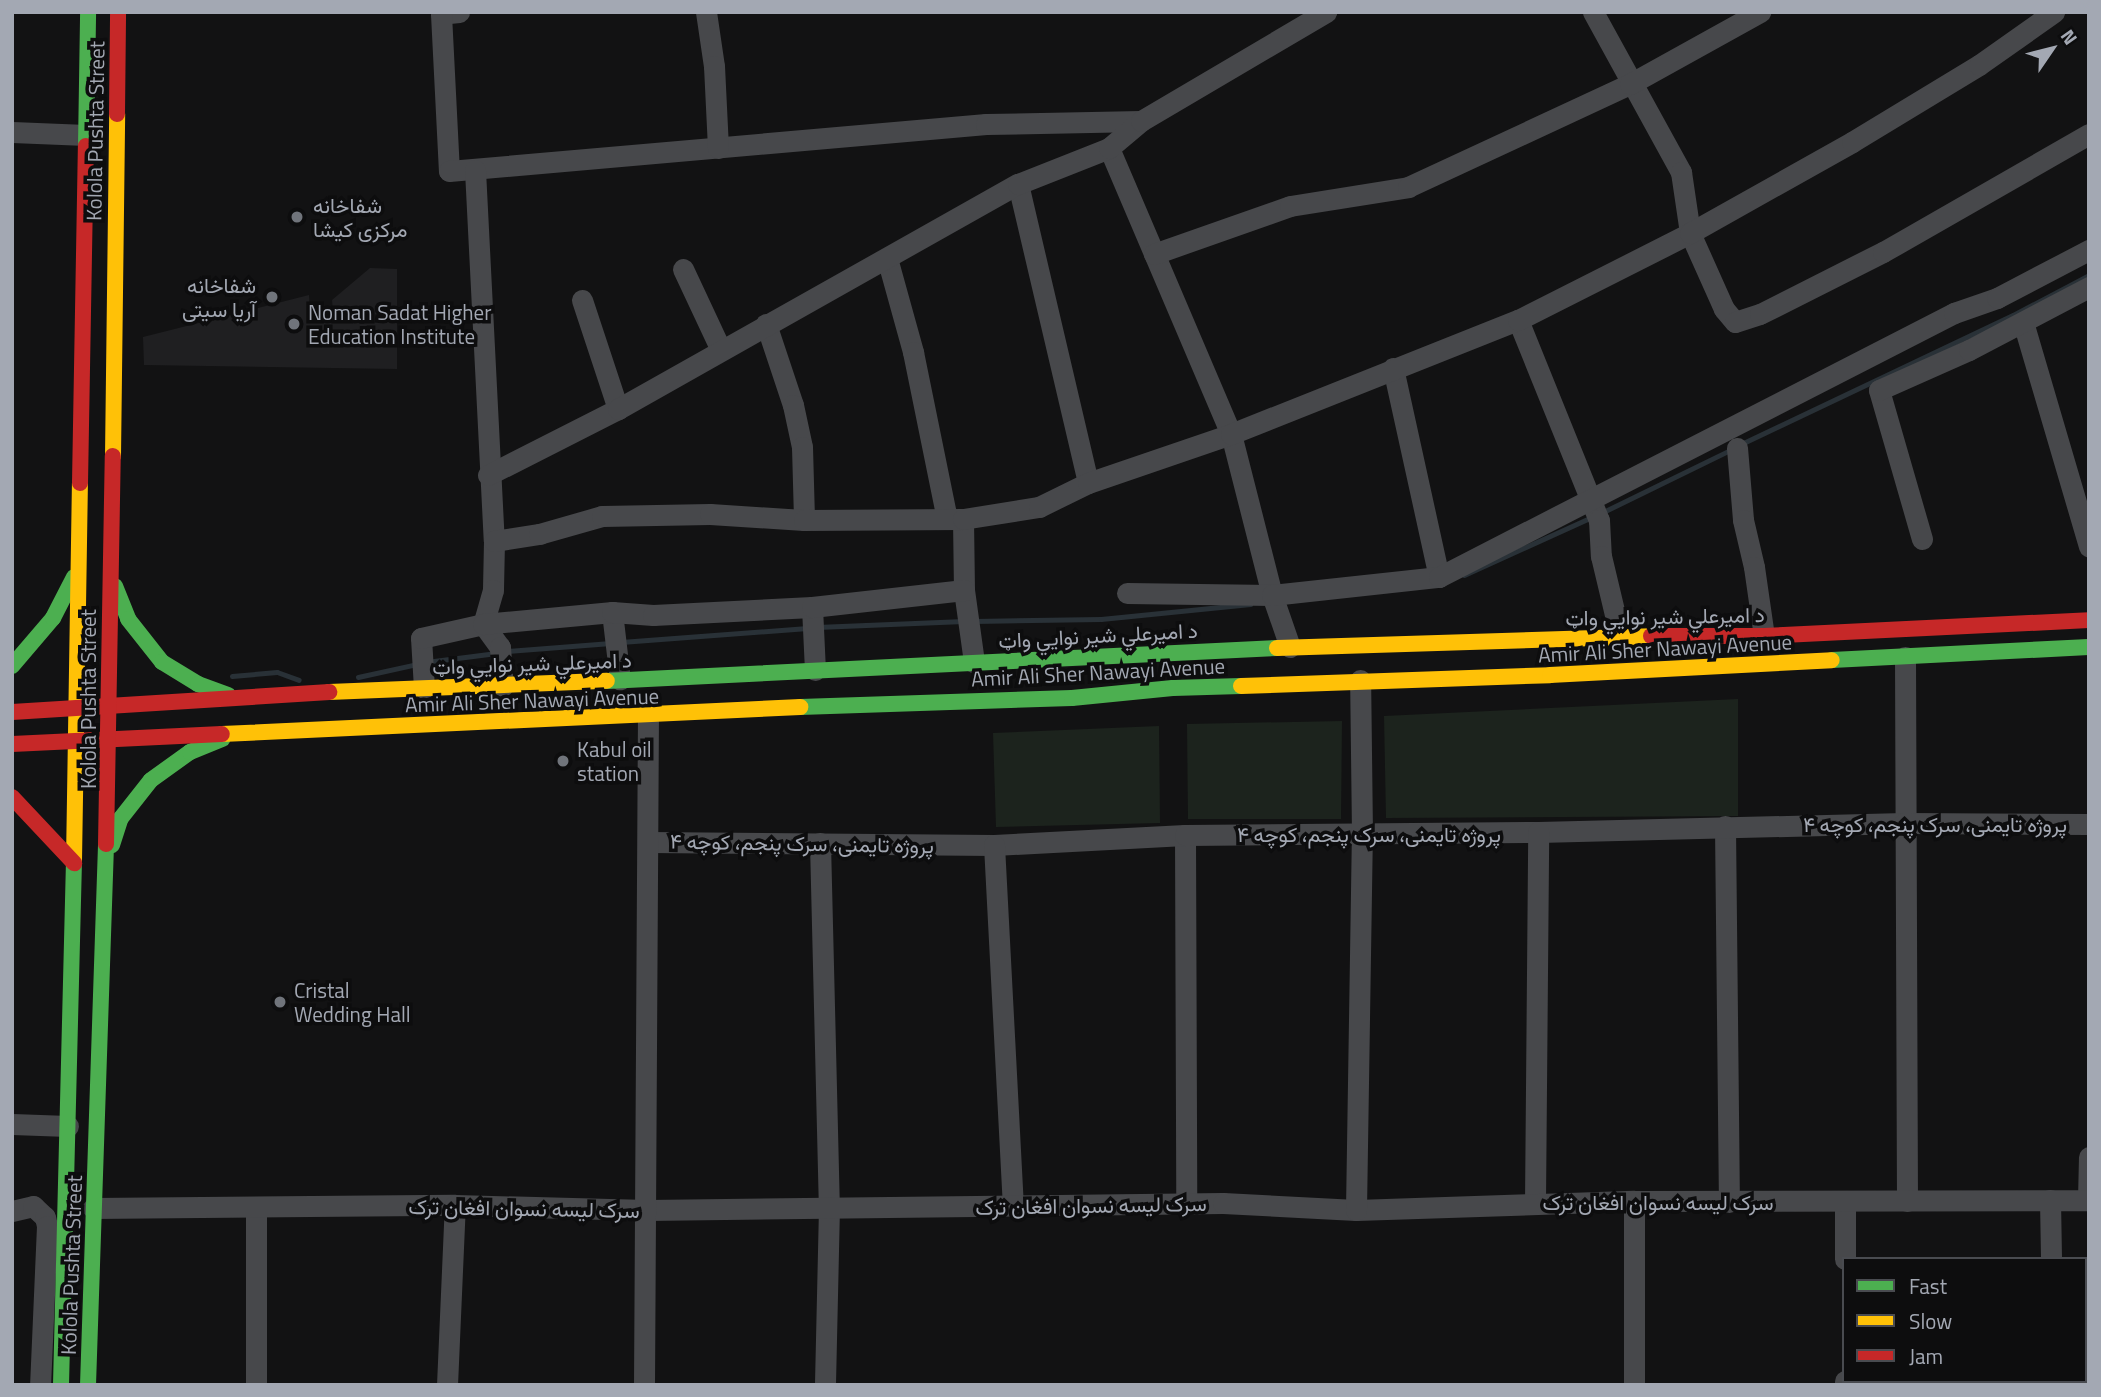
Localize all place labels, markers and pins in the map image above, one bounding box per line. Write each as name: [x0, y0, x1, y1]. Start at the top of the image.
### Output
place label: شفاخانه مرکزی کیشا: [313, 192, 407, 242]
marker: شفاخانه مرکزی کیشا: [287, 207, 307, 227]
place label: شفاخانه آریا سیتی: [182, 272, 256, 322]
marker: شفاخانه آریا سیتی: [262, 287, 282, 307]
place label: Noman Sadat Higher Education Institute: [308, 299, 491, 349]
marker: Noman Sadat Higher Education Institute: [286, 316, 302, 332]
place label: Kabul oil station: [577, 736, 652, 786]
marker: Kabul oil station: [555, 753, 571, 769]
place label: Cristal Wedding Hall: [294, 977, 411, 1027]
marker: Cristal Wedding Hall: [272, 994, 288, 1010]

